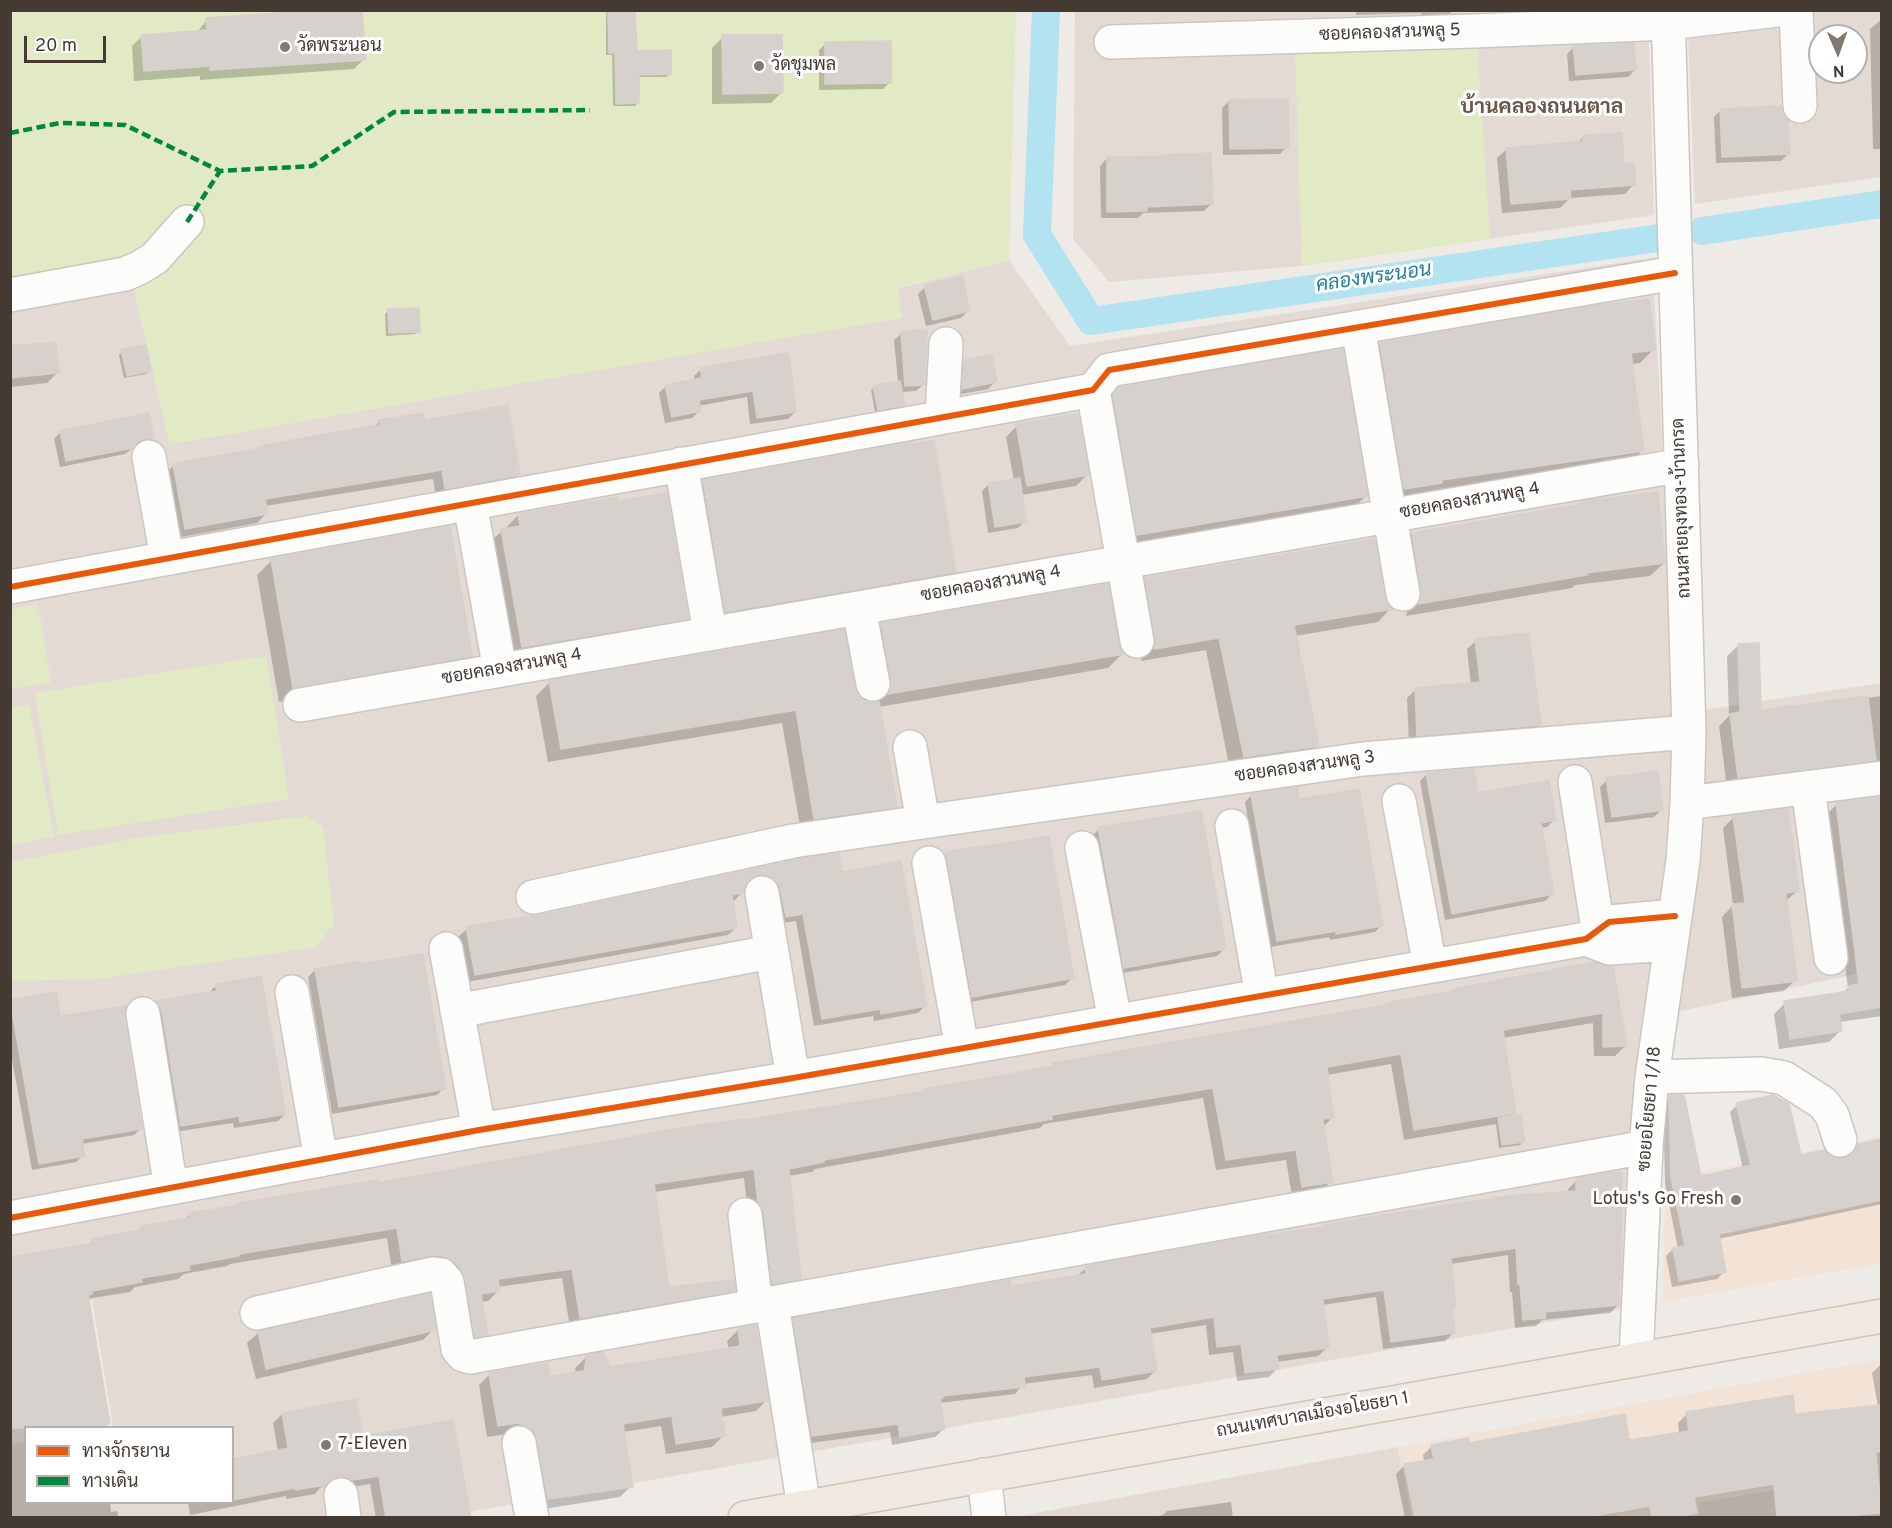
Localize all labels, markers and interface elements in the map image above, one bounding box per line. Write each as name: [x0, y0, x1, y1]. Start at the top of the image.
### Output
street label: ซอยคลองสวนพลู 5: [1319, 21, 1461, 47]
scale bar: [27, 24, 110, 62]
north arrow: [1808, 24, 1868, 84]
text: 20 m: [35, 35, 77, 58]
place label: วัดพระนอน: [297, 36, 382, 58]
marker: วัดพระนอน: [278, 40, 292, 54]
place label: วัดชุมพล: [771, 55, 836, 77]
marker: วัดชุมพล: [752, 59, 766, 73]
text: N: [1832, 60, 1845, 80]
district label: บ้านคลองถนนตาล: [1461, 96, 1623, 122]
water label: คลองพระนอน: [1315, 259, 1433, 299]
street label: ถนนสายถุงทอง-บ้านกรด: [1669, 417, 1697, 599]
street label: ซอยคลองสวนพลู 4: [1398, 479, 1542, 525]
street label: ซอยคลองสวนพลู 4: [919, 562, 1063, 608]
street label: ซอยคลองสวนพลู 4: [440, 645, 584, 691]
street label: ซอยคลองสวนพลู 3: [1233, 747, 1377, 789]
street label: ซอยอโยธยา 1/18: [1635, 1045, 1667, 1173]
place label: Lotus's Go Fresh: [1593, 1189, 1724, 1211]
marker: Lotus's Go Fresh: [1729, 1193, 1743, 1207]
street label: ถนนเทศบาลเมืองอโยธยา 1: [1215, 1388, 1411, 1444]
legend: [24, 1426, 234, 1504]
place label: 7-Eleven: [338, 1434, 407, 1456]
marker: 7-Eleven: [319, 1438, 333, 1452]
text: ทางจักรยาน: [82, 1441, 170, 1464]
text: ทางเดิน: [82, 1471, 138, 1494]

